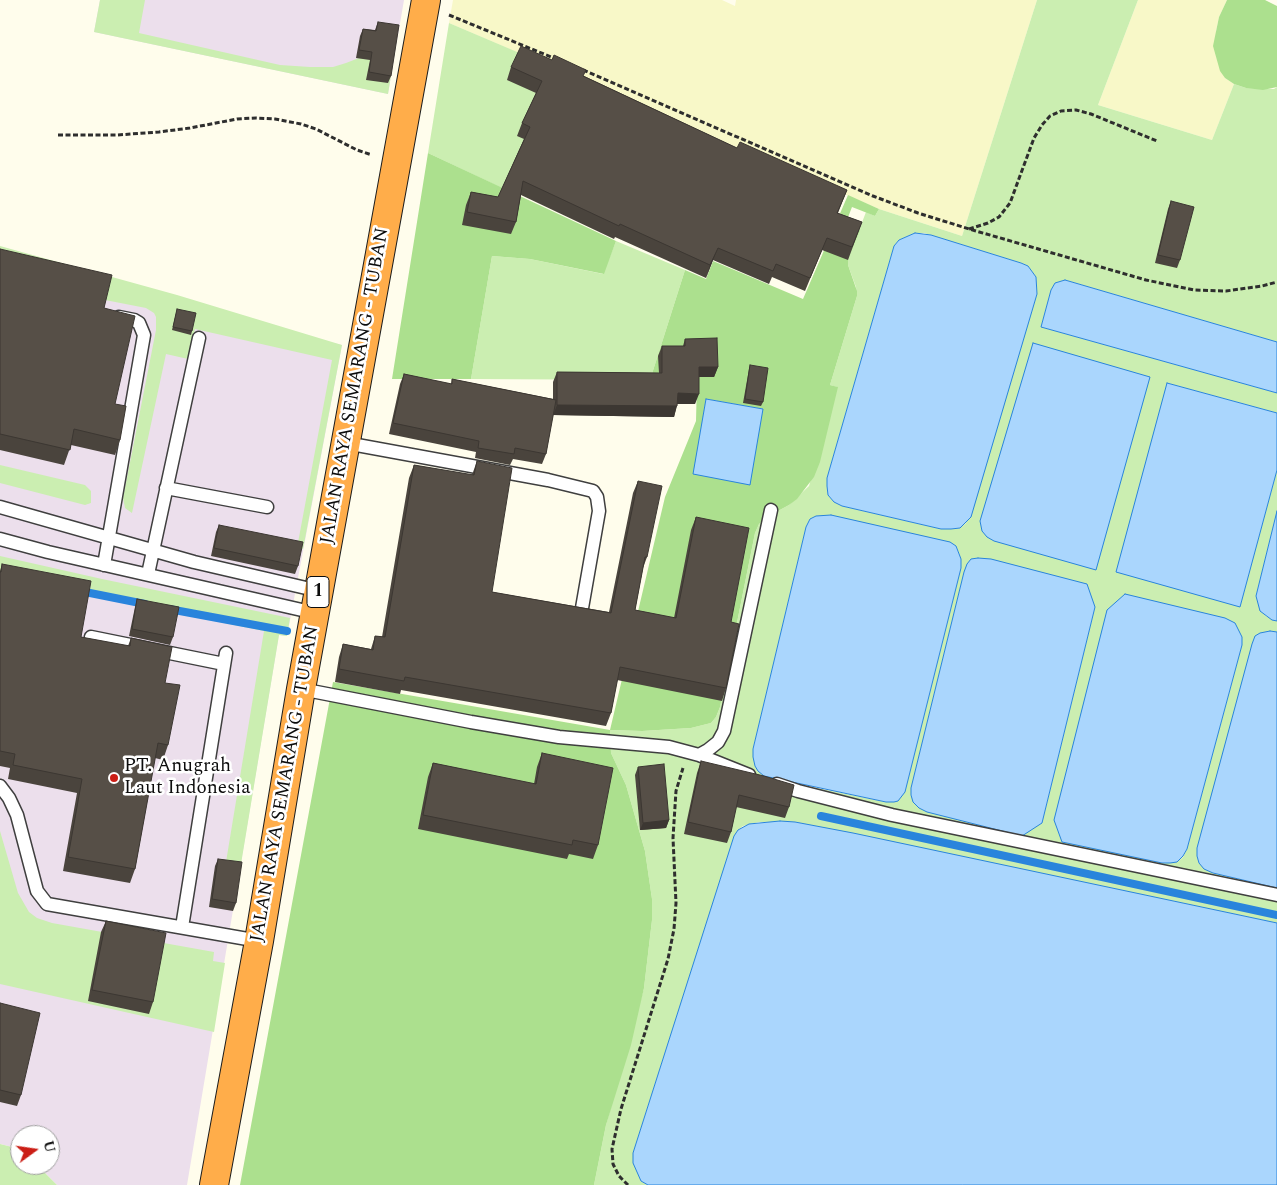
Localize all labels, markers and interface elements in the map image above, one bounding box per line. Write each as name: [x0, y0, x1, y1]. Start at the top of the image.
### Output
street label: JALAN RAYA SEMARANG - TUBAN: [317, 226, 395, 546]
road number: 1: [307, 576, 329, 608]
street label: JALAN RAYA SEMARANG - TUBAN: [247, 624, 325, 944]
place label: PT. Anugrah Laut Indonesia: [124, 756, 250, 800]
marker: PT. Anugrah Laut Indonesia: [108, 772, 120, 784]
north arrow: [10, 1125, 60, 1175]
text: U: [37, 1138, 61, 1155]

